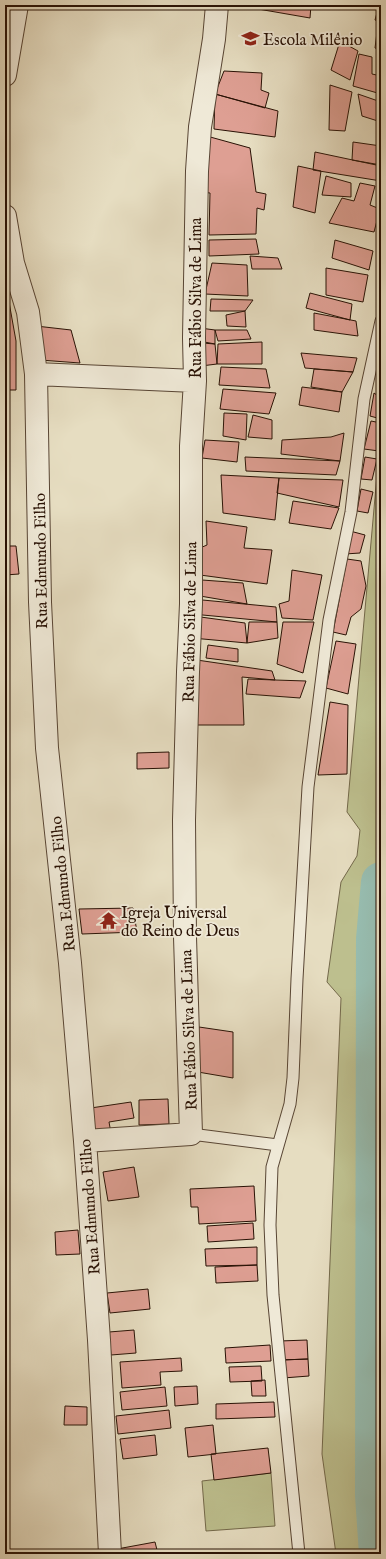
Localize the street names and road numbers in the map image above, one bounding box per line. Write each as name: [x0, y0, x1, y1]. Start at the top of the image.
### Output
street label: Rua Fábio Silva de Lima: [187, 217, 207, 378]
street label: Rua Edmundo Filho: [31, 492, 53, 629]
street label: Rua Fábio Silva de Lima: [180, 541, 202, 703]
street label: Rua Edmundo Filho: [47, 815, 81, 952]
street label: Rua Fábio Silva de Lima: [177, 949, 203, 1111]
street label: Rua Edmundo Filho: [76, 1138, 106, 1275]

